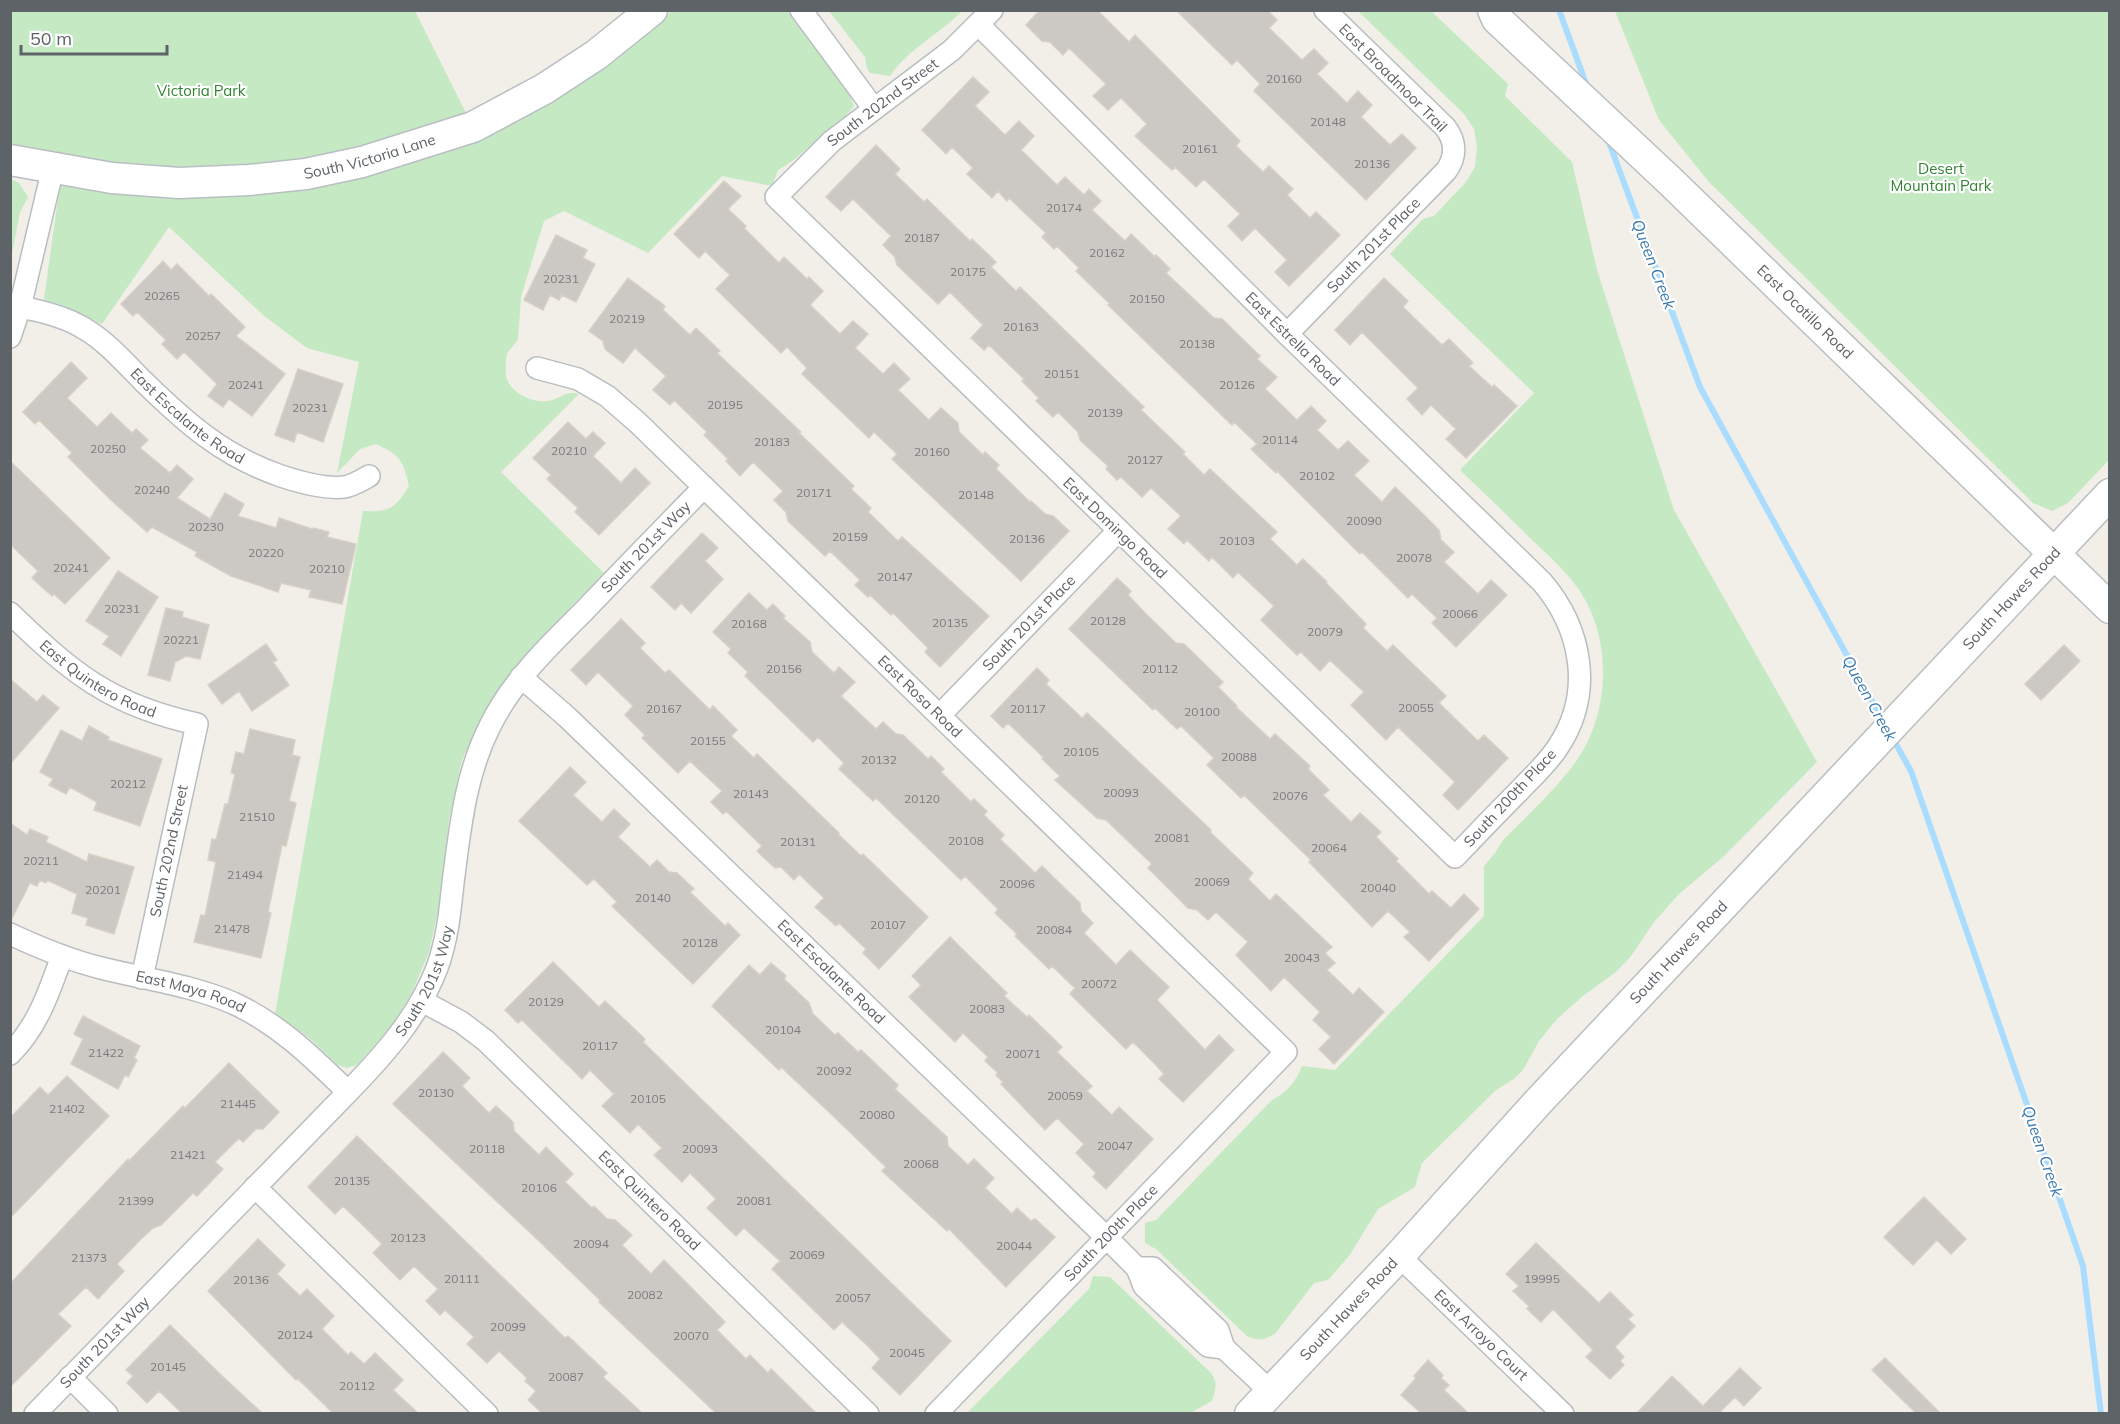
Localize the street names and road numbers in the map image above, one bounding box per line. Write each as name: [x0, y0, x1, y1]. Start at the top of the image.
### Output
street label: East Broadmoor Trail: [1335, 20, 1451, 136]
street label: South 202nd Street: [823, 54, 942, 151]
street label: South Victoria Lane: [302, 129, 438, 183]
street label: South 201st Place: [1322, 193, 1424, 297]
street label: East Ocotillo Road: [1753, 261, 1858, 363]
street label: East Estrella Road: [1242, 288, 1345, 390]
street label: East Escalante Road: [127, 364, 248, 468]
street label: East Domingo Road: [1059, 473, 1172, 582]
street label: South 201st Way: [597, 496, 694, 596]
street label: South Hawes Road: [1958, 543, 2064, 654]
street label: South 201st Place: [978, 571, 1079, 675]
street label: East Quintero Road: [36, 636, 159, 721]
street label: East Rosa Road: [874, 651, 966, 741]
street label: South 200th Place: [1459, 745, 1560, 851]
street label: South 202nd Street: [145, 783, 192, 919]
street label: South Hawes Road: [1625, 897, 1731, 1008]
street label: East Escalante Road: [774, 915, 889, 1028]
street label: South 201st Way: [391, 924, 457, 1040]
street label: East Maya Road: [134, 966, 249, 1017]
street label: East Quintero Road: [595, 1146, 705, 1254]
street label: South 200th Place: [1060, 1180, 1162, 1285]
street label: South Hawes Road: [1295, 1254, 1401, 1364]
street label: East Arroyo Court: [1431, 1285, 1532, 1384]
street label: South 201st Way: [55, 1292, 153, 1392]

